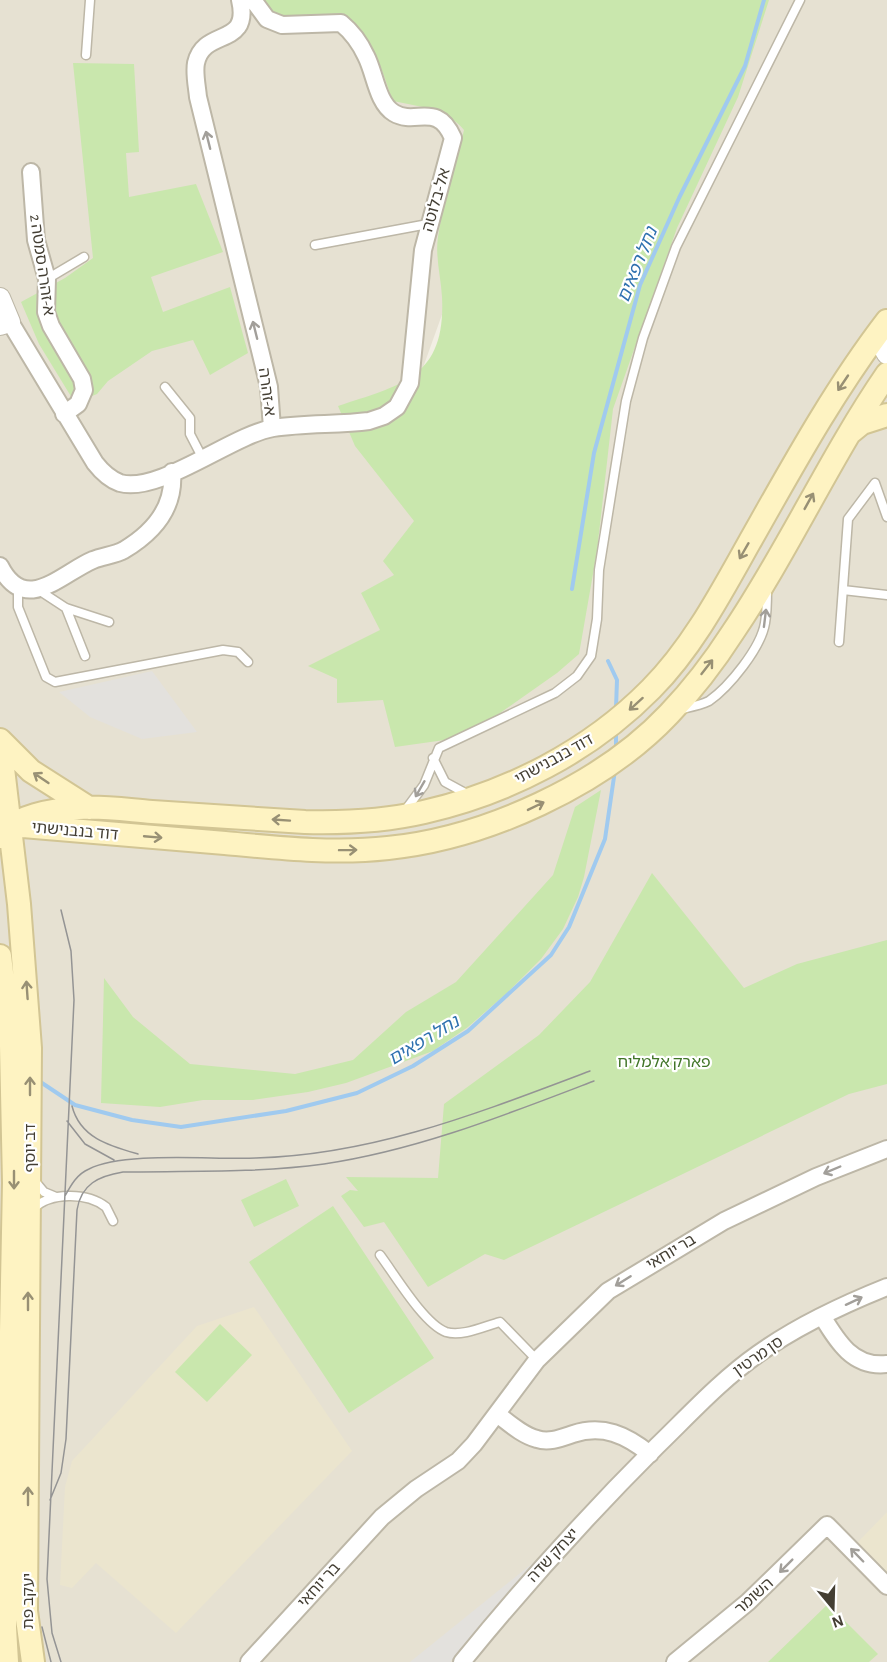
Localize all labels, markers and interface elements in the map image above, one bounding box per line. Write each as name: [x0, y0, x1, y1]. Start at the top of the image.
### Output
one-way arrow: [202, 131, 213, 150]
street label: אל-בלוטה: [419, 166, 453, 234]
street label: א-זהרה סמטה 2: [27, 213, 57, 317]
water label: נחל רפאים: [615, 224, 662, 305]
one-way arrow: [249, 320, 261, 339]
street label: א-זהרה: [256, 367, 278, 417]
one-way arrow: [837, 375, 849, 391]
one-way arrow: [804, 493, 815, 511]
one-way arrow: [738, 543, 750, 560]
one-way arrow: [759, 609, 770, 629]
one-way arrow: [700, 660, 713, 676]
one-way arrow: [629, 696, 644, 710]
street label: דוד בנבנישתי: [512, 731, 596, 787]
one-way arrow: [34, 772, 50, 784]
one-way arrow: [414, 780, 426, 797]
one-way arrow: [527, 799, 545, 811]
one-way arrow: [272, 814, 291, 825]
street label: דוד בנבנישתי: [31, 819, 119, 843]
one-way arrow: [143, 832, 163, 843]
one-way arrow: [337, 844, 357, 856]
one-way arrow: [21, 981, 32, 1001]
water label: נחל רפאים: [386, 1012, 463, 1069]
park label: פארק אלמליח: [617, 1054, 711, 1070]
one-way arrow: [24, 1077, 36, 1097]
street label: דב יוסף: [22, 1123, 38, 1172]
one-way arrow: [824, 1164, 842, 1176]
one-way arrow: [8, 1170, 19, 1190]
street label: בר יוחאי: [644, 1231, 698, 1273]
one-way arrow: [615, 1275, 632, 1287]
one-way arrow: [22, 1292, 34, 1312]
one-way arrow: [844, 1294, 862, 1306]
street label: סן מרטין: [730, 1333, 786, 1379]
one-way arrow: [22, 1487, 33, 1507]
street label: יצחק שדה: [524, 1525, 582, 1585]
one-way arrow: [850, 1548, 864, 1563]
street label: בר יוחאי: [295, 1559, 343, 1611]
one-way arrow: [779, 1559, 793, 1574]
street label: יעקב פת: [20, 1573, 36, 1629]
street label: השומר: [732, 1575, 776, 1617]
north arrow: [803, 1578, 863, 1638]
text: N: [830, 1612, 845, 1631]

